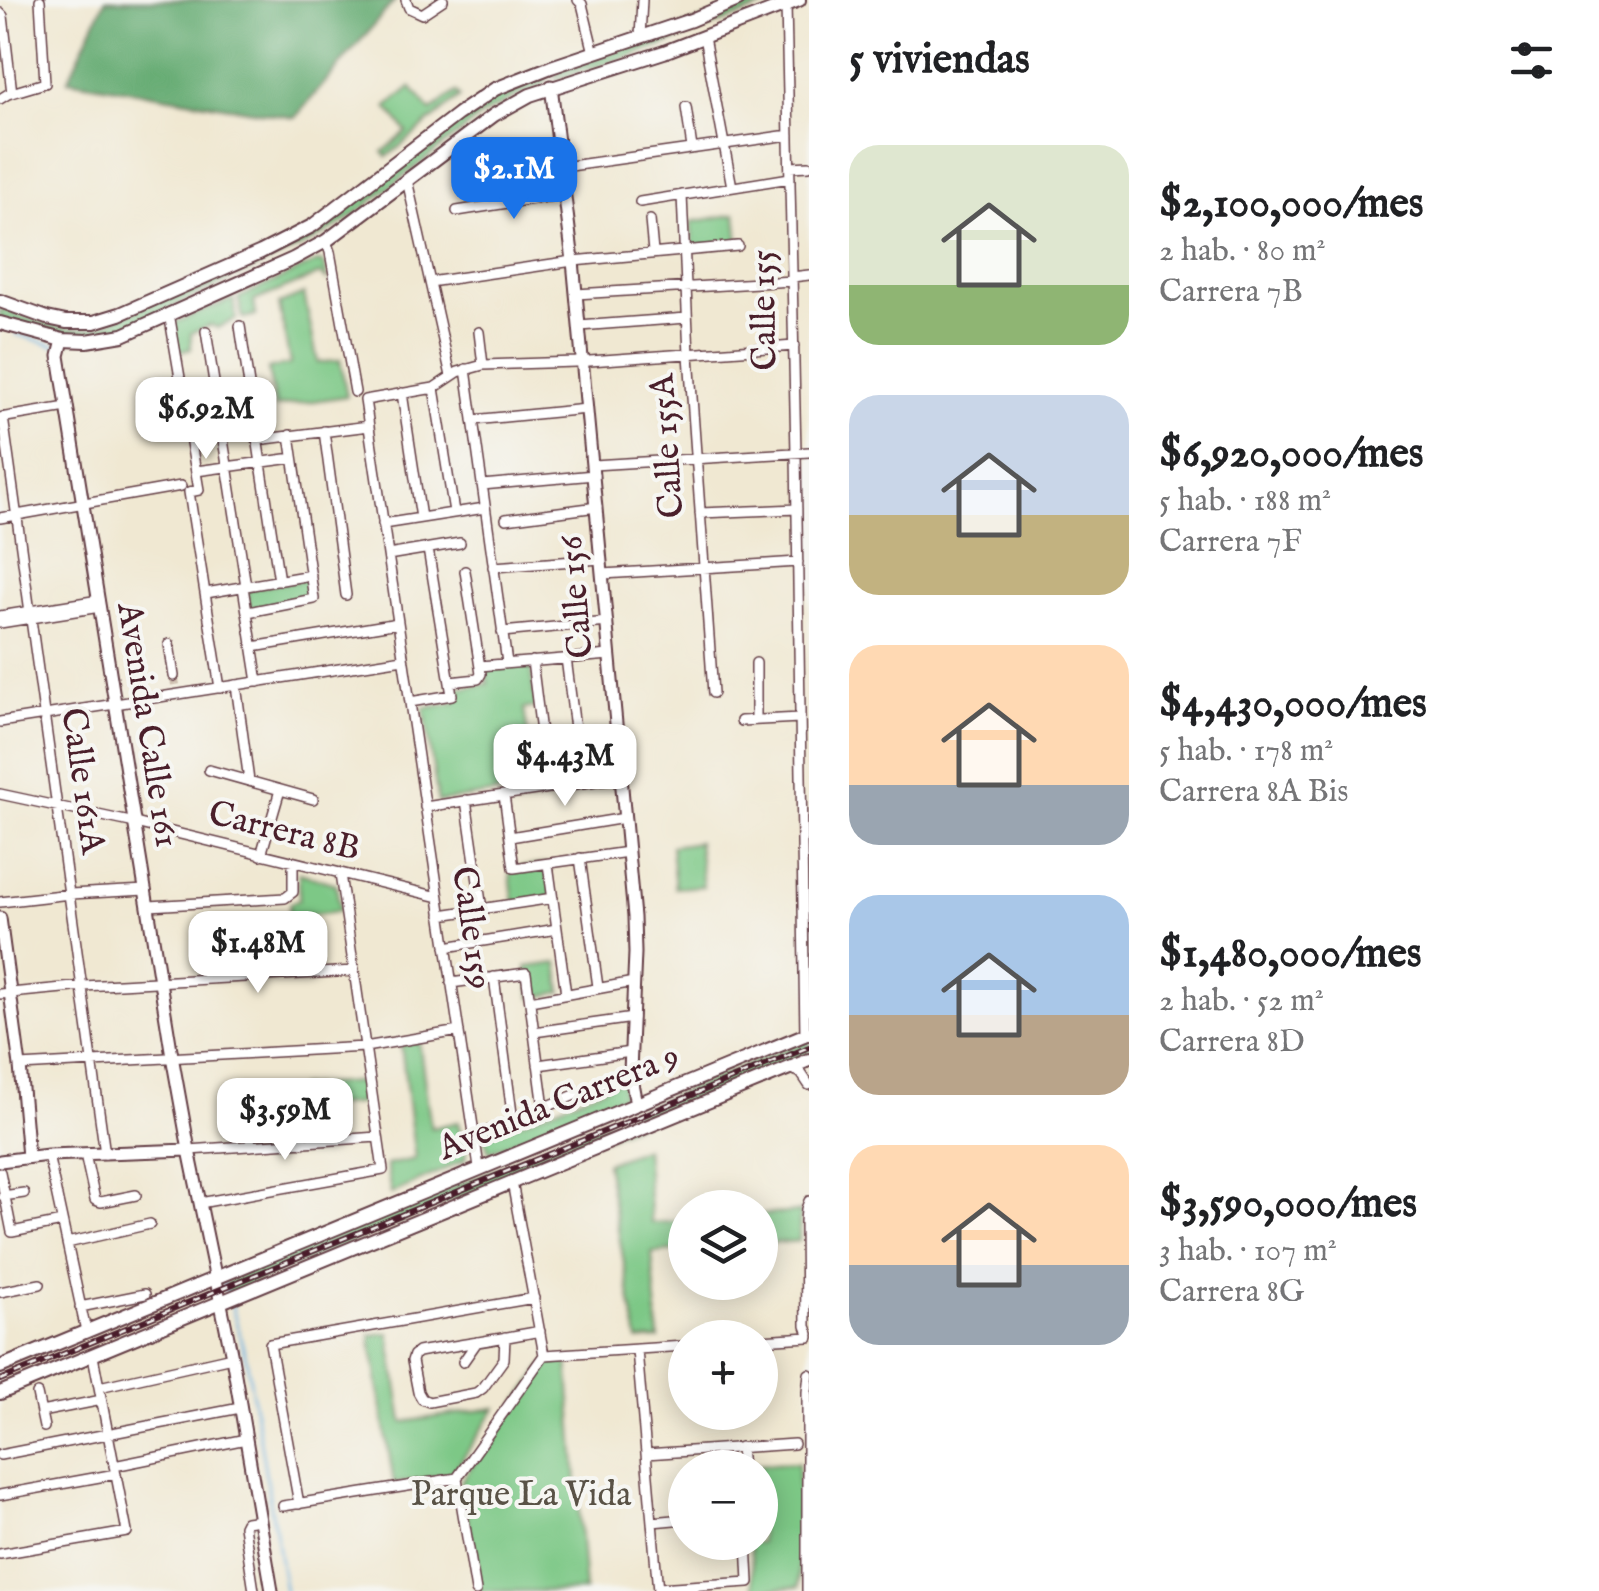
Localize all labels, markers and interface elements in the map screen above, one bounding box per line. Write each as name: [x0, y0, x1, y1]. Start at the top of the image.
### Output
icon: filters: [1504, 33, 1559, 88]
text: 5 viviendas: [849, 34, 1030, 87]
pin: $2.1M: [444, 137, 584, 222]
text: $2.1M: [473, 149, 555, 190]
text: $2,100,000/mes: [1159, 178, 1424, 231]
icon: home: [929, 185, 1049, 305]
text: 2 hab. · 80 m²: [1159, 231, 1326, 272]
street label: Calle 155: [741, 249, 789, 371]
text: Carrera 7B: [1159, 272, 1303, 313]
street label: Calle 155A: [640, 371, 695, 520]
pin: $6.92M: [125, 377, 287, 462]
text: $6.92M: [157, 389, 255, 430]
text: $6,920,000/mes: [1159, 428, 1424, 481]
icon: home: [929, 435, 1049, 555]
text: 5 hab. · 188 m²: [1159, 481, 1331, 522]
text: Carrera 7F: [1159, 522, 1302, 563]
street label: Calle 156: [549, 532, 605, 660]
street label: Avenida Calle 161: [105, 598, 189, 851]
text: $4,430,000/mes: [1159, 678, 1427, 731]
icon: home: [929, 685, 1049, 805]
street label: Calle 161A: [49, 705, 115, 858]
pin: $4.43M: [484, 724, 646, 809]
text: 5 hab. · 178 m²: [1159, 731, 1334, 772]
text: $4.43M: [516, 736, 614, 777]
text: Carrera 8A Bis: [1159, 772, 1349, 813]
street label: Carrera 8B: [204, 791, 364, 873]
street label: Calle 159: [440, 864, 502, 992]
pin: $1.48M: [177, 911, 339, 996]
text: $1.48M: [210, 923, 306, 964]
text: $1,480,000/mes: [1159, 928, 1422, 981]
icon: home: [929, 935, 1049, 1055]
text: 2 hab. · 52 m²: [1159, 981, 1324, 1022]
text: Carrera 8D: [1159, 1022, 1305, 1063]
street label: Avenida Carrera 9: [431, 1034, 686, 1172]
pin: $3.59M: [204, 1078, 366, 1163]
text: $3.59M: [239, 1090, 331, 1131]
text: $3,590,000/mes: [1159, 1178, 1417, 1231]
icon: home: [929, 1185, 1049, 1305]
map controls: [668, 1190, 778, 1560]
button: layers: [668, 1190, 778, 1300]
text: 3 hab. · 107 m²: [1159, 1231, 1337, 1272]
text: Carrera 8G: [1159, 1272, 1304, 1313]
button: +: [668, 1320, 778, 1430]
button: −: [668, 1450, 778, 1560]
park label: Parque La Vida: [411, 1473, 632, 1518]

